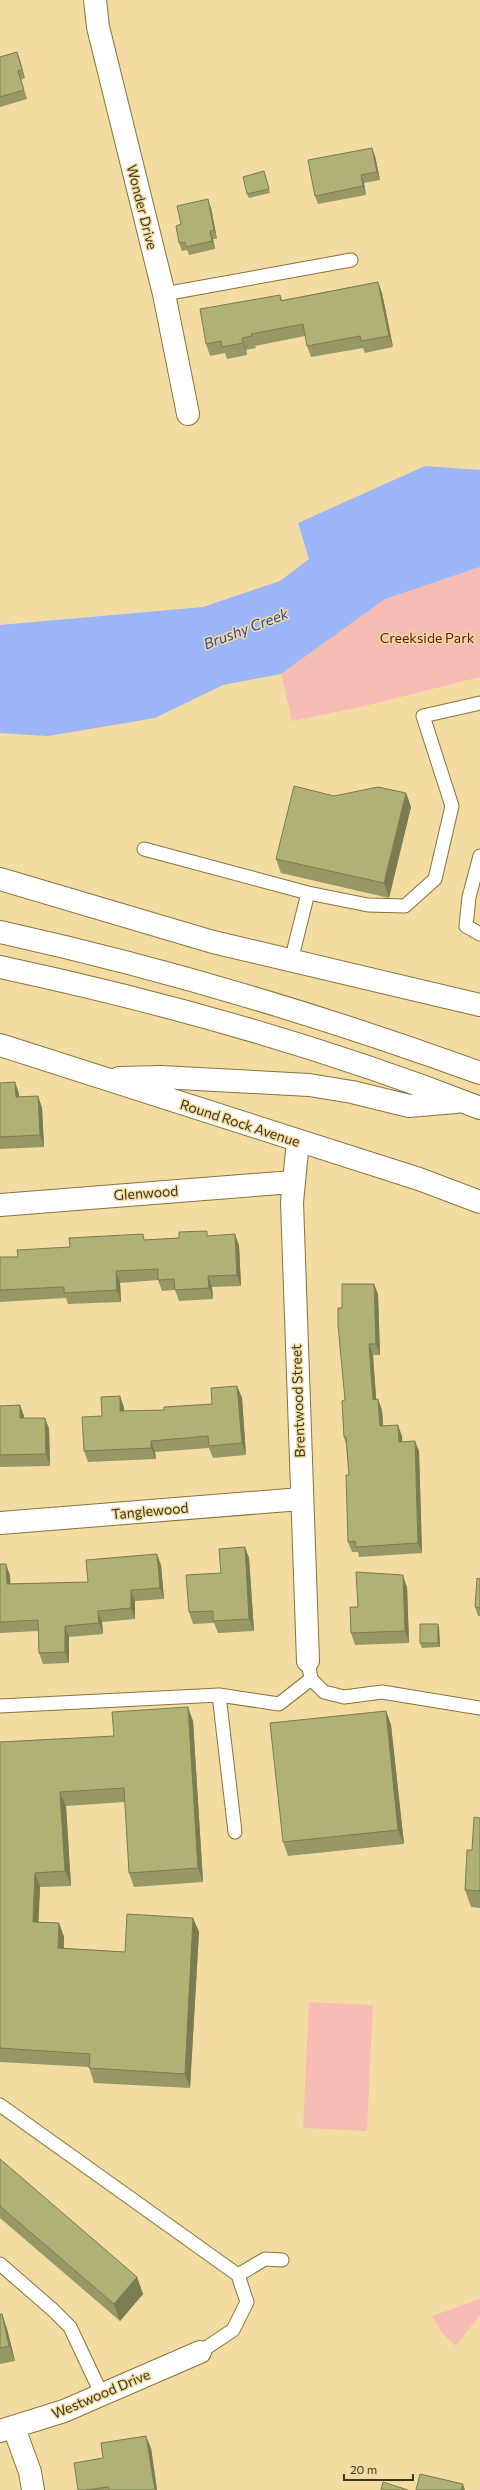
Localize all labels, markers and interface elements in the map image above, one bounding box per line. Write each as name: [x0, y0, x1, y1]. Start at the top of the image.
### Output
street label: Wonder Drive: [124, 162, 161, 251]
water label: Brushy Creek: [201, 603, 292, 653]
park label: Creekside Park: [380, 629, 475, 646]
street label: Round Rock Avenue: [178, 1095, 302, 1150]
street label: Glenwood: [113, 1182, 179, 1203]
street label: Brentwood Street: [287, 1344, 308, 1458]
street label: Tanglewood: [111, 1499, 189, 1522]
street label: Westwood Drive: [49, 2365, 152, 2422]
scale bar: [344, 2456, 413, 2482]
text: 20 m: [350, 2462, 377, 2476]

